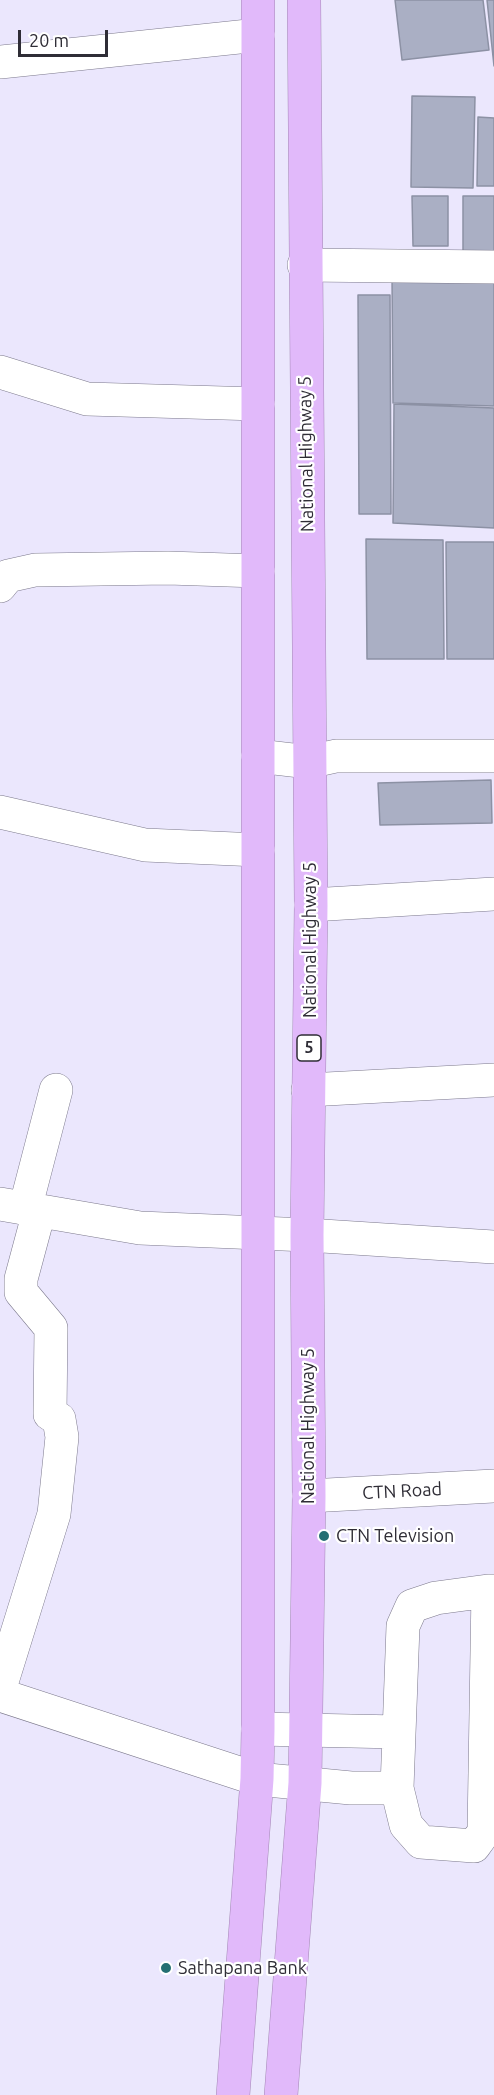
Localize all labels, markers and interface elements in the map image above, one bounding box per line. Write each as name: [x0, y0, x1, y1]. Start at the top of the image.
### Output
scale bar: [21, 18, 111, 56]
text: 20 m: [29, 30, 69, 50]
street label: National Highway 5: [294, 376, 318, 532]
street label: National Highway 5: [299, 862, 321, 1018]
road number: 5: [297, 1035, 321, 1061]
street label: National Highway 5: [297, 1348, 319, 1504]
street label: CTN Road: [362, 1478, 442, 1504]
place label: CTN Television: [336, 1525, 454, 1547]
marker: CTN Television: [317, 1529, 331, 1543]
place label: Sathapana Bank: [178, 1957, 307, 1979]
marker: Sathapana Bank: [159, 1961, 173, 1975]

